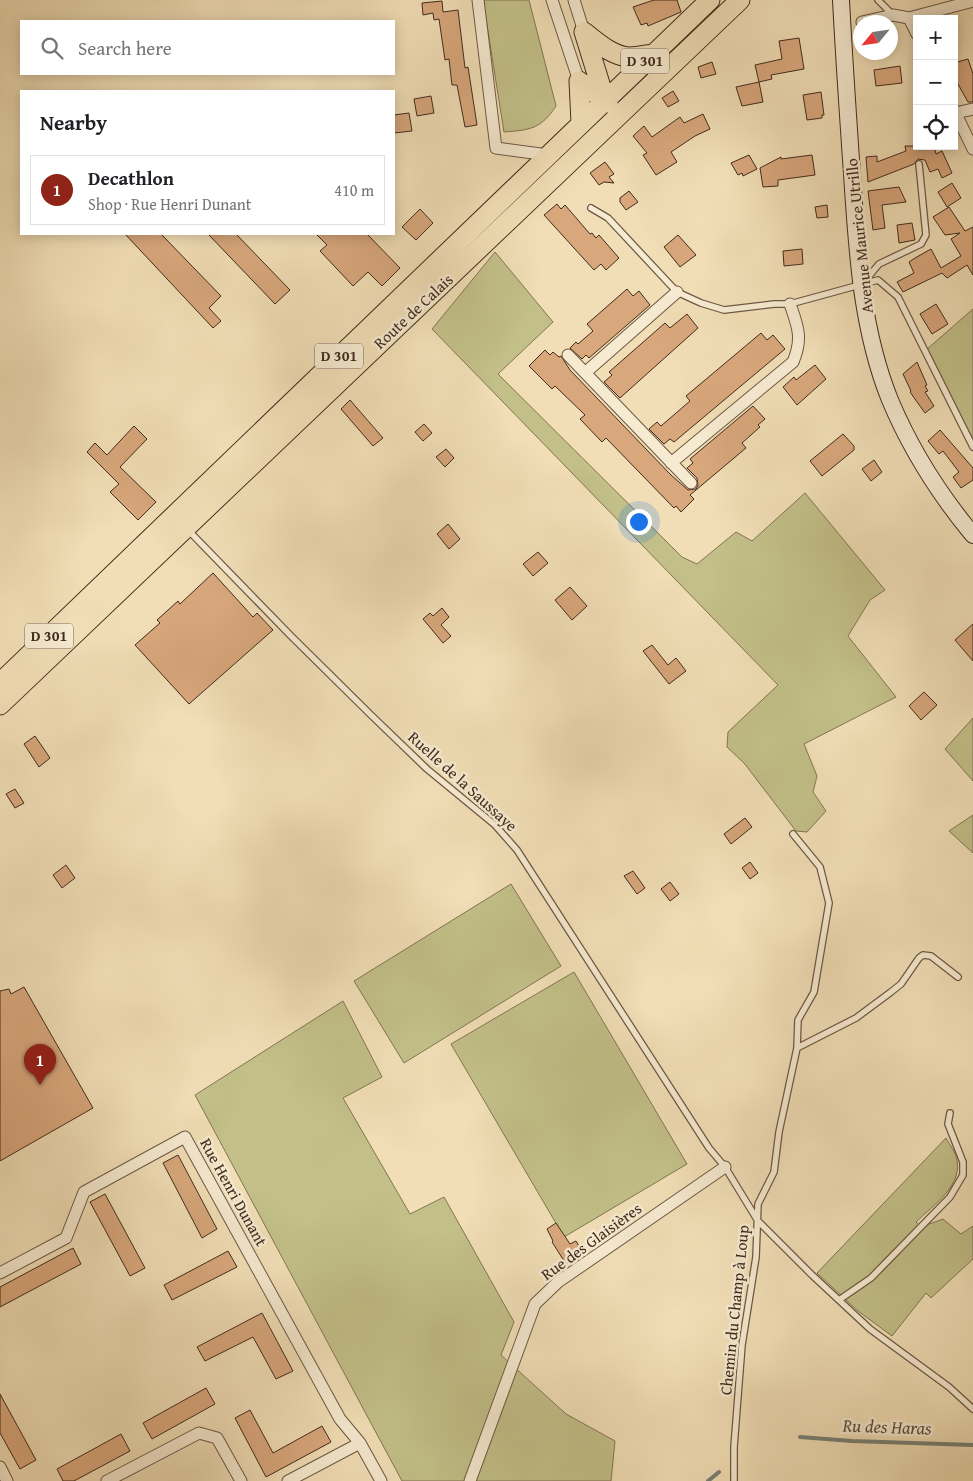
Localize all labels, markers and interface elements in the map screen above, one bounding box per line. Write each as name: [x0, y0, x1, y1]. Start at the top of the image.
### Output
north arrow: [853, 15, 898, 60]
map controls: [913, 15, 958, 150]
button: +: [913, 15, 958, 60]
search box: [20, 20, 395, 75]
icon: search: [38, 34, 66, 62]
text: Search here: [78, 34, 172, 62]
road number: D 301: [621, 48, 669, 74]
button: −: [913, 60, 958, 105]
button: locate: [913, 105, 958, 150]
text: Nearby: [40, 107, 107, 138]
street label: Avenue Maurice Utrillo: [839, 157, 879, 315]
text: Decathlon: [88, 164, 174, 192]
text: 1: [53, 178, 61, 202]
text: 410 m: [334, 178, 374, 202]
text: Shop · Rue Henri Dunant: [88, 192, 251, 216]
street label: Route de Calais: [368, 268, 458, 354]
road number: D 301: [315, 344, 363, 368]
your location: [626, 509, 652, 535]
road number: D 301: [25, 624, 73, 648]
street label: Ruelle de la Saussaye: [403, 725, 523, 837]
pin: 1: [24, 1044, 56, 1085]
street label: Rue Henri Dunant: [194, 1134, 274, 1251]
street label: Rue des Glaisières: [536, 1196, 646, 1286]
street label: Chemin du Champ à Loup: [713, 1223, 755, 1396]
water label: Ru des Haras: [841, 1411, 932, 1442]

